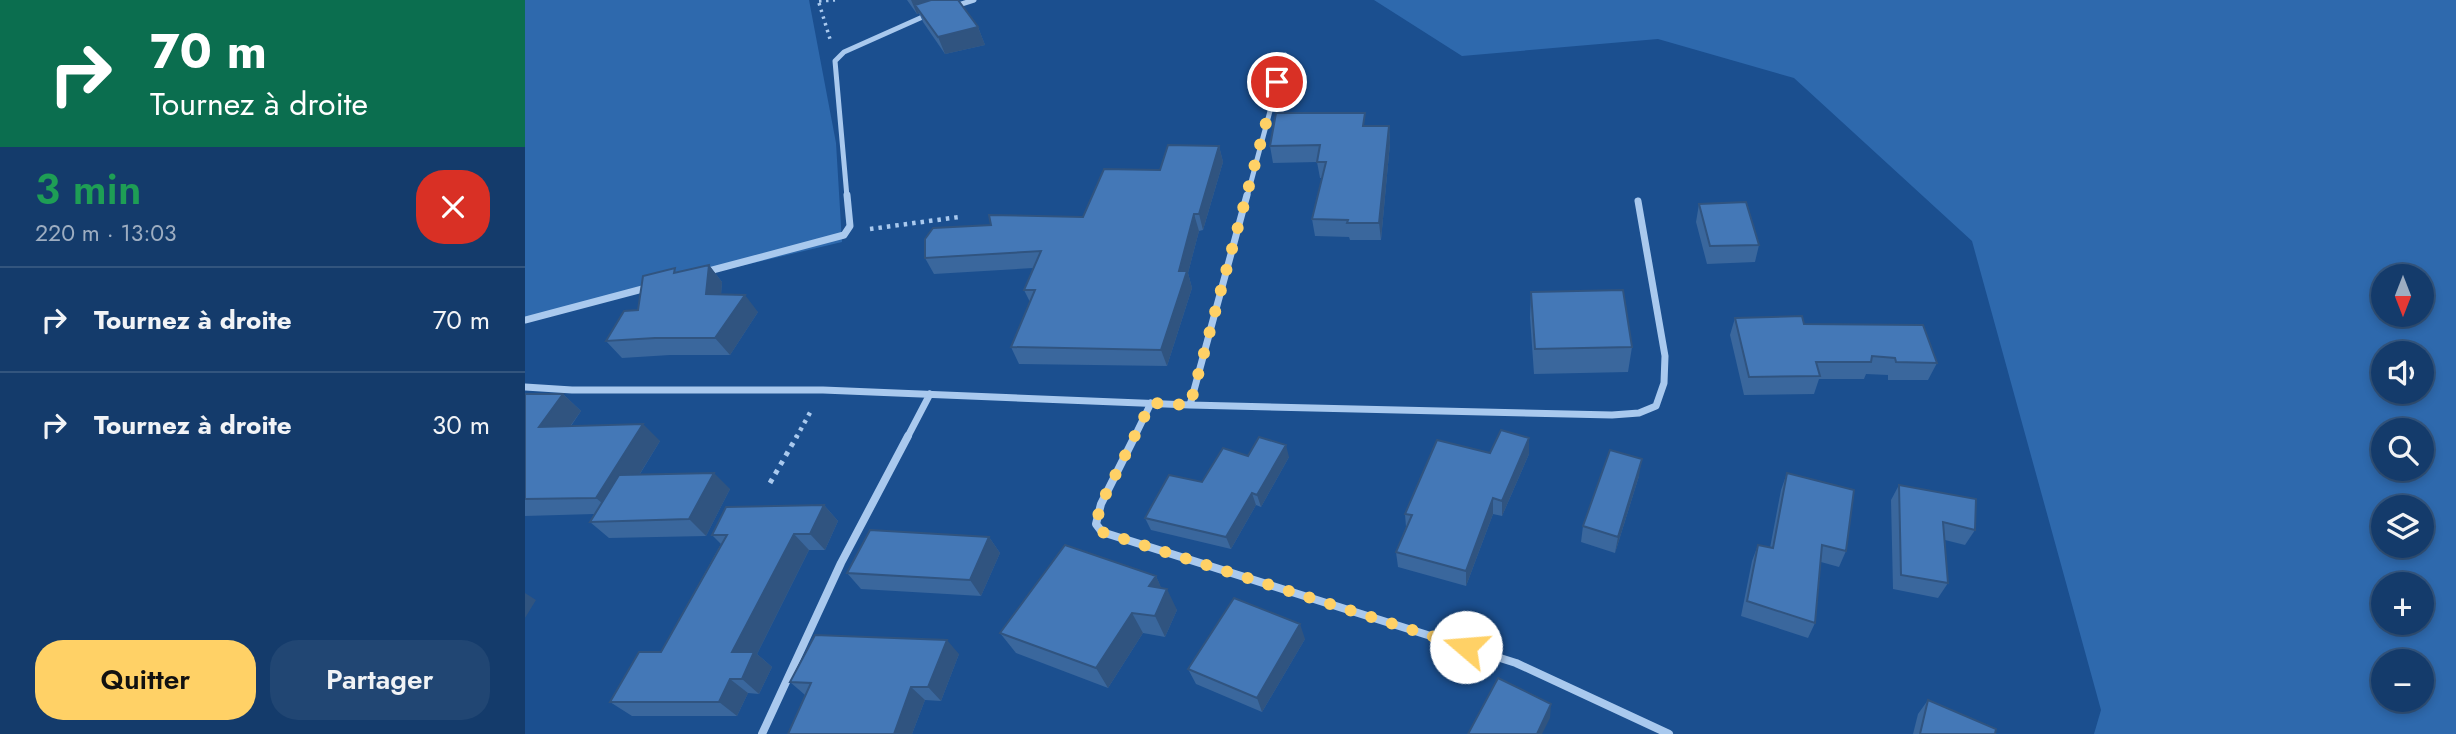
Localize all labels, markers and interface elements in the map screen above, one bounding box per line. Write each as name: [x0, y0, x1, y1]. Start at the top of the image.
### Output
text: 70 m: [150, 16, 267, 86]
icon: right: [35, 28, 126, 119]
pin: [1247, 52, 1307, 112]
icon: arrive: [1258, 63, 1296, 101]
text: Tournez à droite: [150, 81, 368, 127]
text: 3 min: [35, 159, 141, 220]
button: close: [416, 170, 490, 244]
text: 220 m · 13:03: [35, 216, 177, 250]
north arrow: [2371, 264, 2434, 327]
map controls: [2371, 264, 2434, 712]
icon: right: [35, 301, 73, 339]
text: Tournez à droite: [94, 301, 292, 339]
text: 70 m: [433, 301, 490, 339]
button: sound: [2371, 341, 2434, 404]
icon: right: [35, 406, 73, 444]
text: Tournez à droite: [94, 406, 292, 444]
text: 30 m: [432, 406, 490, 444]
button: search: [2371, 418, 2434, 481]
button: layers: [2371, 495, 2434, 558]
button: +: [2371, 572, 2434, 635]
position arrow: [1429, 610, 1503, 684]
button: Quitter: [35, 640, 256, 720]
button: Partager: [270, 640, 490, 720]
button: −: [2371, 649, 2434, 712]

